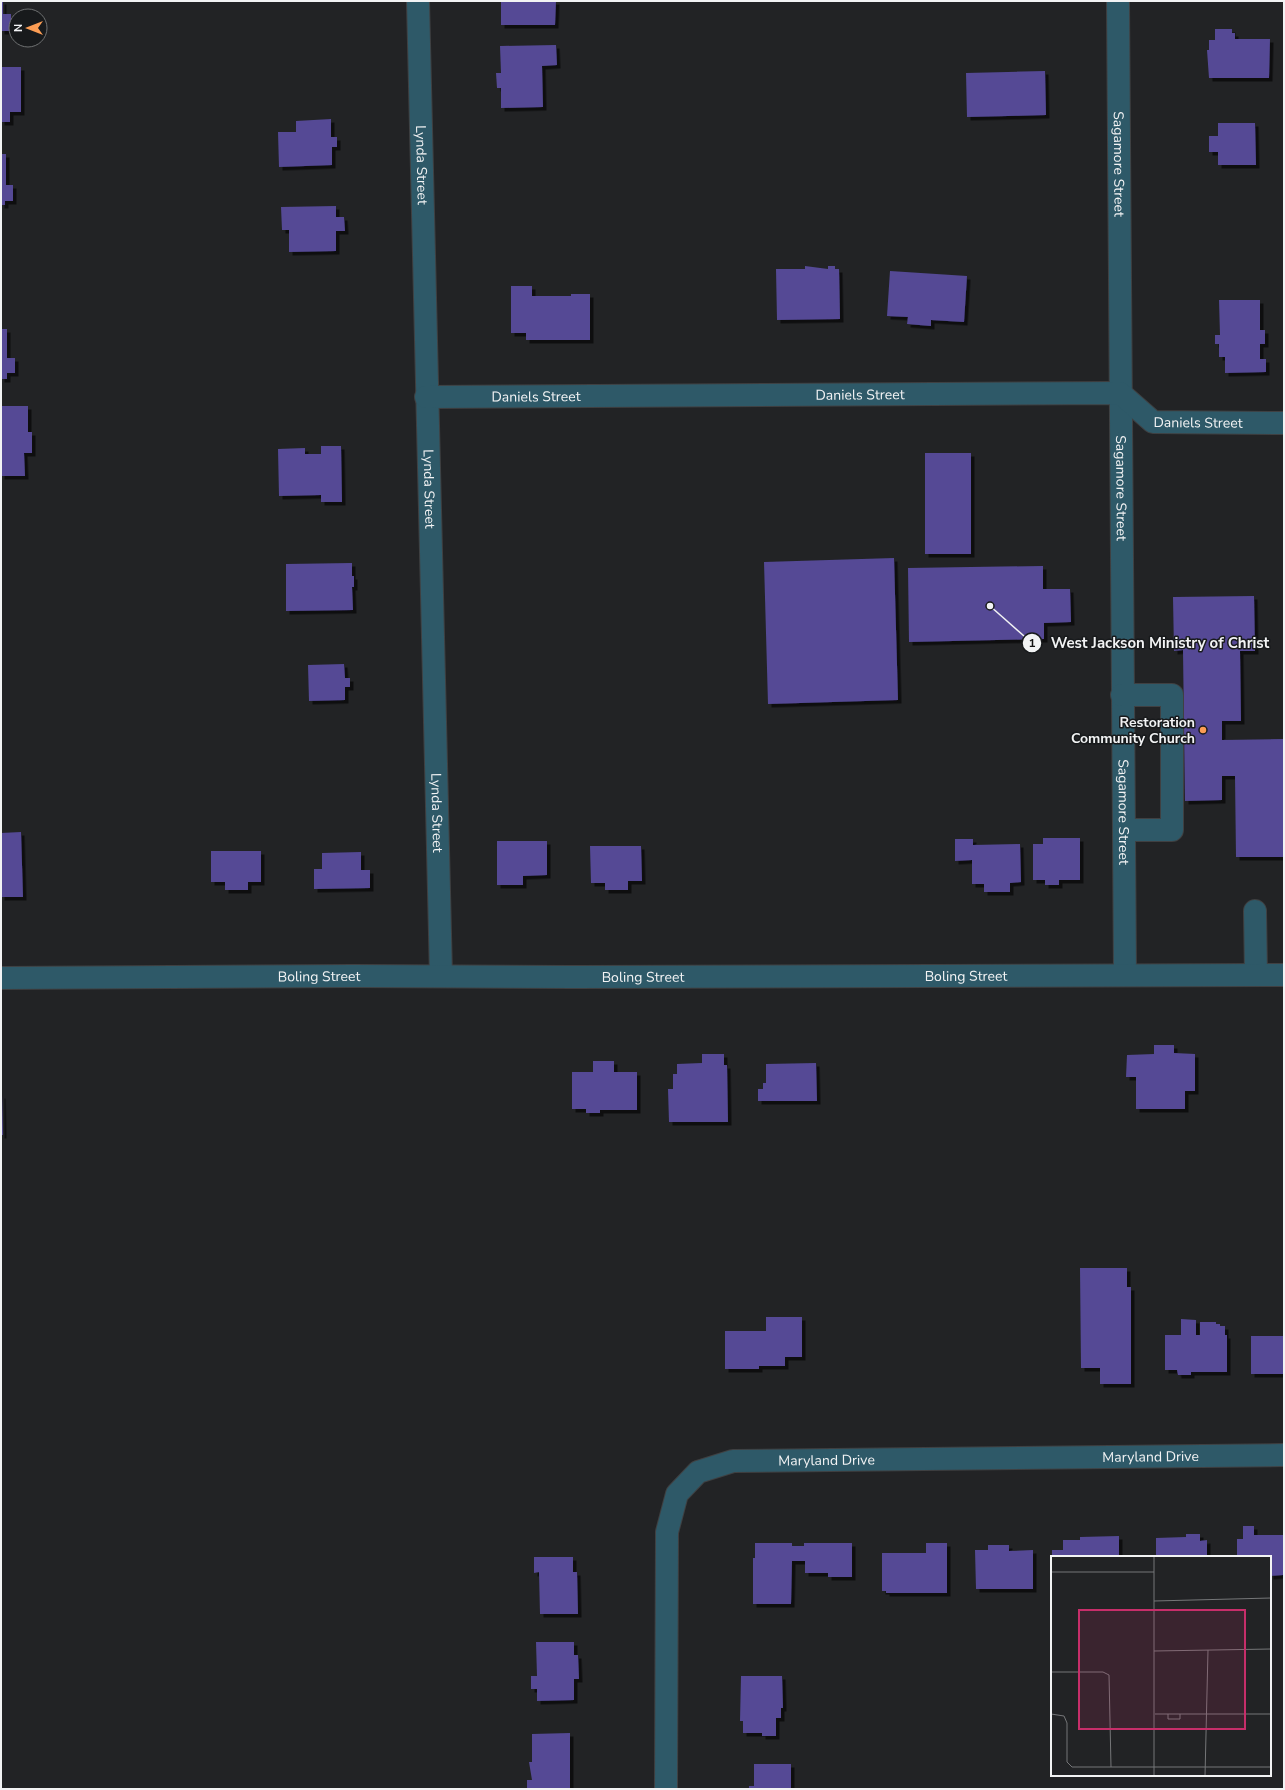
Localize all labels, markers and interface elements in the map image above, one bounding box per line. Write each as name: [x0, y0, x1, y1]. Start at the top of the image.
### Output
north arrow: [8, 8, 48, 48]
text: N: [11, 24, 26, 32]
street label: Sagamore Street: [1109, 111, 1129, 217]
street label: Lynda Street: [411, 125, 432, 205]
street label: Daniels Street: [815, 385, 905, 405]
street label: Daniels Street: [491, 387, 581, 407]
street label: Daniels Street: [1153, 413, 1243, 433]
street label: Sagamore Street: [1111, 435, 1131, 541]
street label: Lynda Street: [419, 449, 439, 529]
callout: West Jackson Ministry of Christ: [1022, 629, 1277, 656]
text: West Jackson Ministry of Christ: [1051, 633, 1270, 653]
text: 1: [1028, 635, 1036, 651]
place label: Restoration Community Church: [1071, 713, 1195, 748]
marker: Restoration Community Church: [1198, 725, 1208, 735]
street label: Sagamore Street: [1113, 759, 1133, 865]
street label: Lynda Street: [426, 773, 447, 853]
street label: Boling Street: [278, 967, 360, 986]
street label: Boling Street: [925, 967, 1007, 986]
street label: Boling Street: [602, 968, 684, 987]
street label: Maryland Drive: [1102, 1447, 1199, 1467]
street label: Maryland Drive: [778, 1450, 875, 1471]
inset map: [1051, 1556, 1271, 1776]

